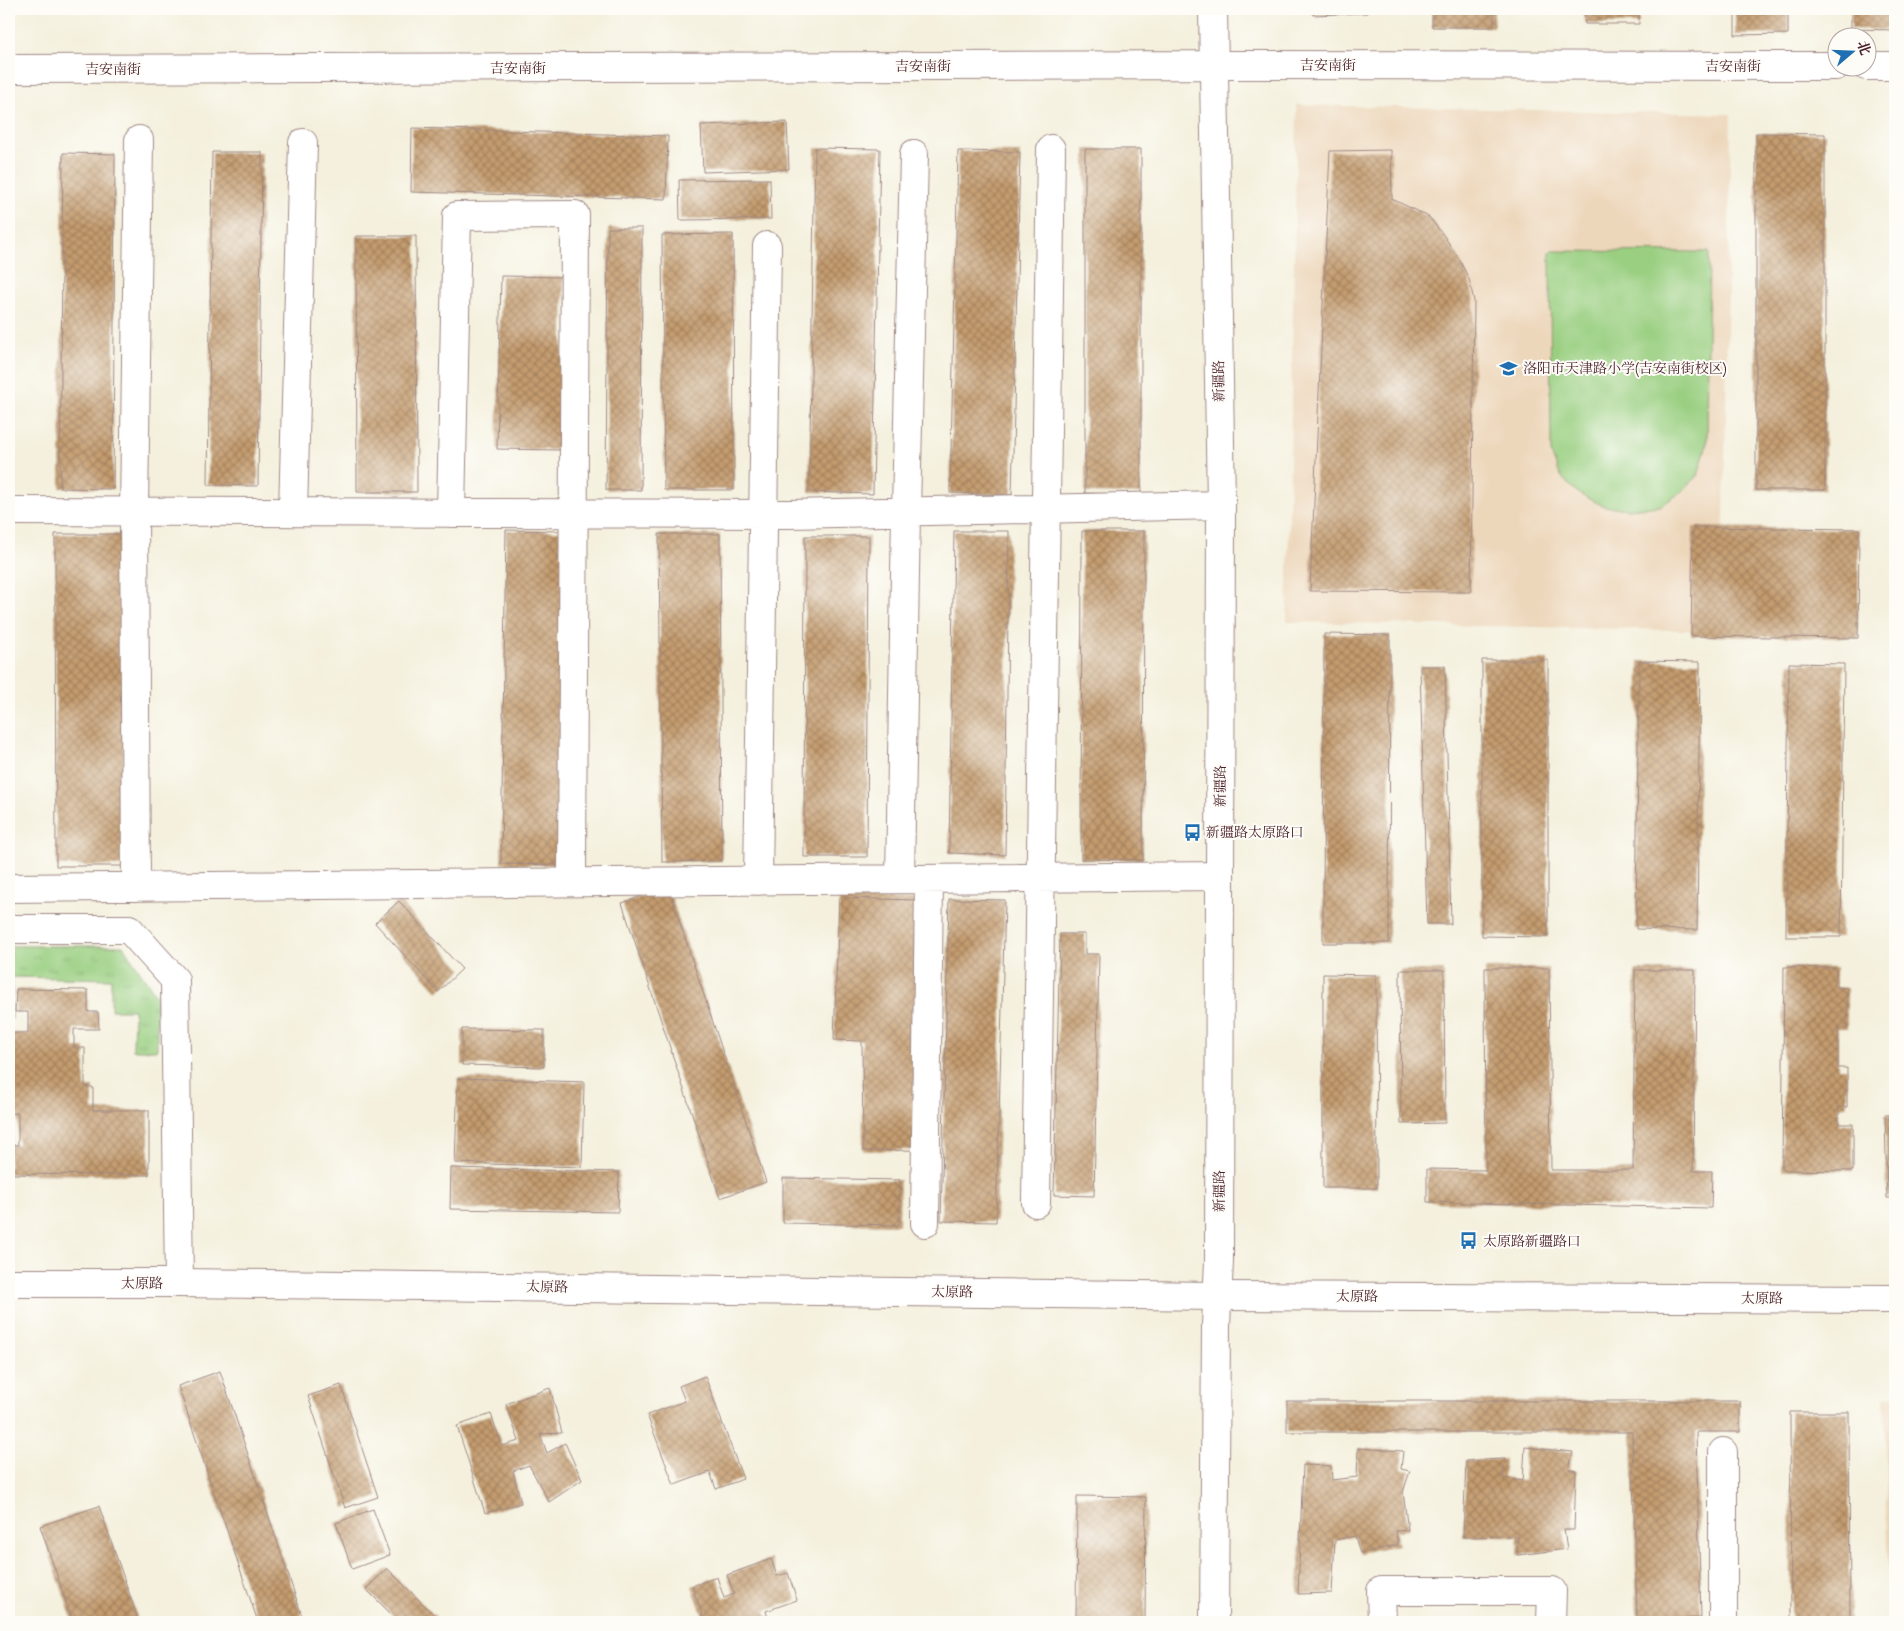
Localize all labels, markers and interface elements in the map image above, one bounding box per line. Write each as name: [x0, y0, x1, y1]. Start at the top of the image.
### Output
north arrow: [1826, 28, 1876, 78]
text: 北: [1854, 39, 1874, 57]
street label: 吉安南街: [1300, 57, 1356, 74]
street label: 吉安南街: [895, 58, 951, 75]
street label: 吉安南街: [1705, 58, 1761, 75]
street label: 吉安南街: [490, 60, 546, 77]
street label: 吉安南街: [85, 61, 141, 78]
school or university icon: 洛阳市天津路小学(吉安南街校区): [1499, 358, 1519, 378]
street label: 新疆路: [1210, 360, 1228, 402]
place label: 洛阳市天津路小学(吉安南街校区): [1523, 360, 1727, 378]
street label: 新疆路: [1212, 765, 1229, 807]
bus stop icon: 新疆路太原路口: [1182, 822, 1202, 842]
place label: 新疆路太原路口: [1206, 824, 1304, 841]
street label: 新疆路: [1211, 1170, 1228, 1212]
bus stop icon: 太原路新疆路口: [1459, 1231, 1479, 1251]
place label: 太原路新疆路口: [1483, 1233, 1581, 1250]
street label: 太原路: [121, 1275, 163, 1292]
street label: 太原路: [526, 1278, 568, 1296]
street label: 太原路: [931, 1283, 973, 1301]
street label: 太原路: [1336, 1288, 1378, 1305]
street label: 太原路: [1741, 1290, 1783, 1307]

